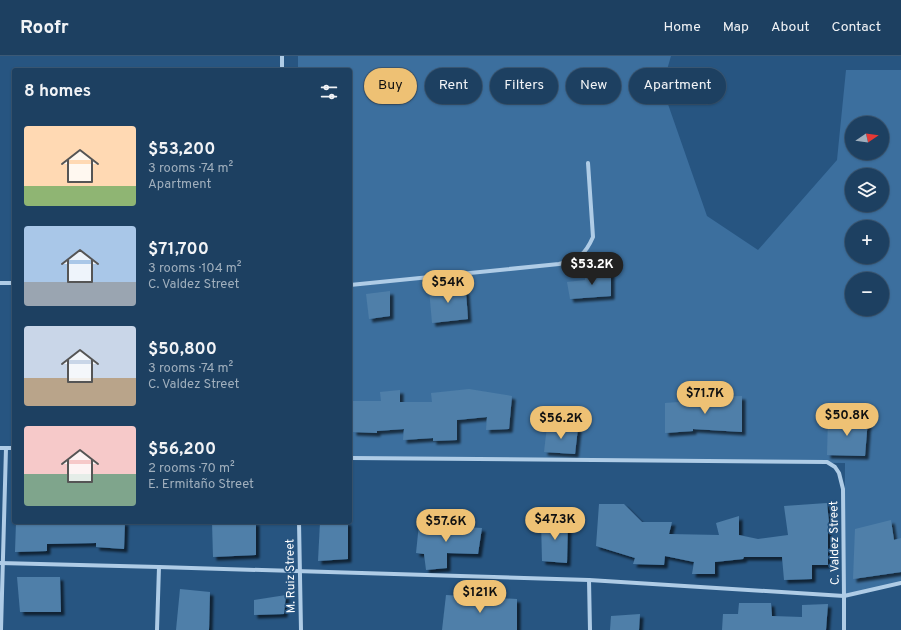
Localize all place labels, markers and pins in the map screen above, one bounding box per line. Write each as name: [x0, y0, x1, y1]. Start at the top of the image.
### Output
pin: $53.2K: [559, 252, 625, 286]
pin: $54K: [424, 270, 472, 304]
pin: $71.7K: [672, 381, 738, 415]
pin: $50.8K: [814, 403, 880, 437]
pin: $56.2K: [528, 406, 594, 440]
pin: $47.3K: [522, 507, 588, 541]
pin: $57.6K: [413, 509, 479, 543]
pin: $121K: [452, 580, 508, 614]

